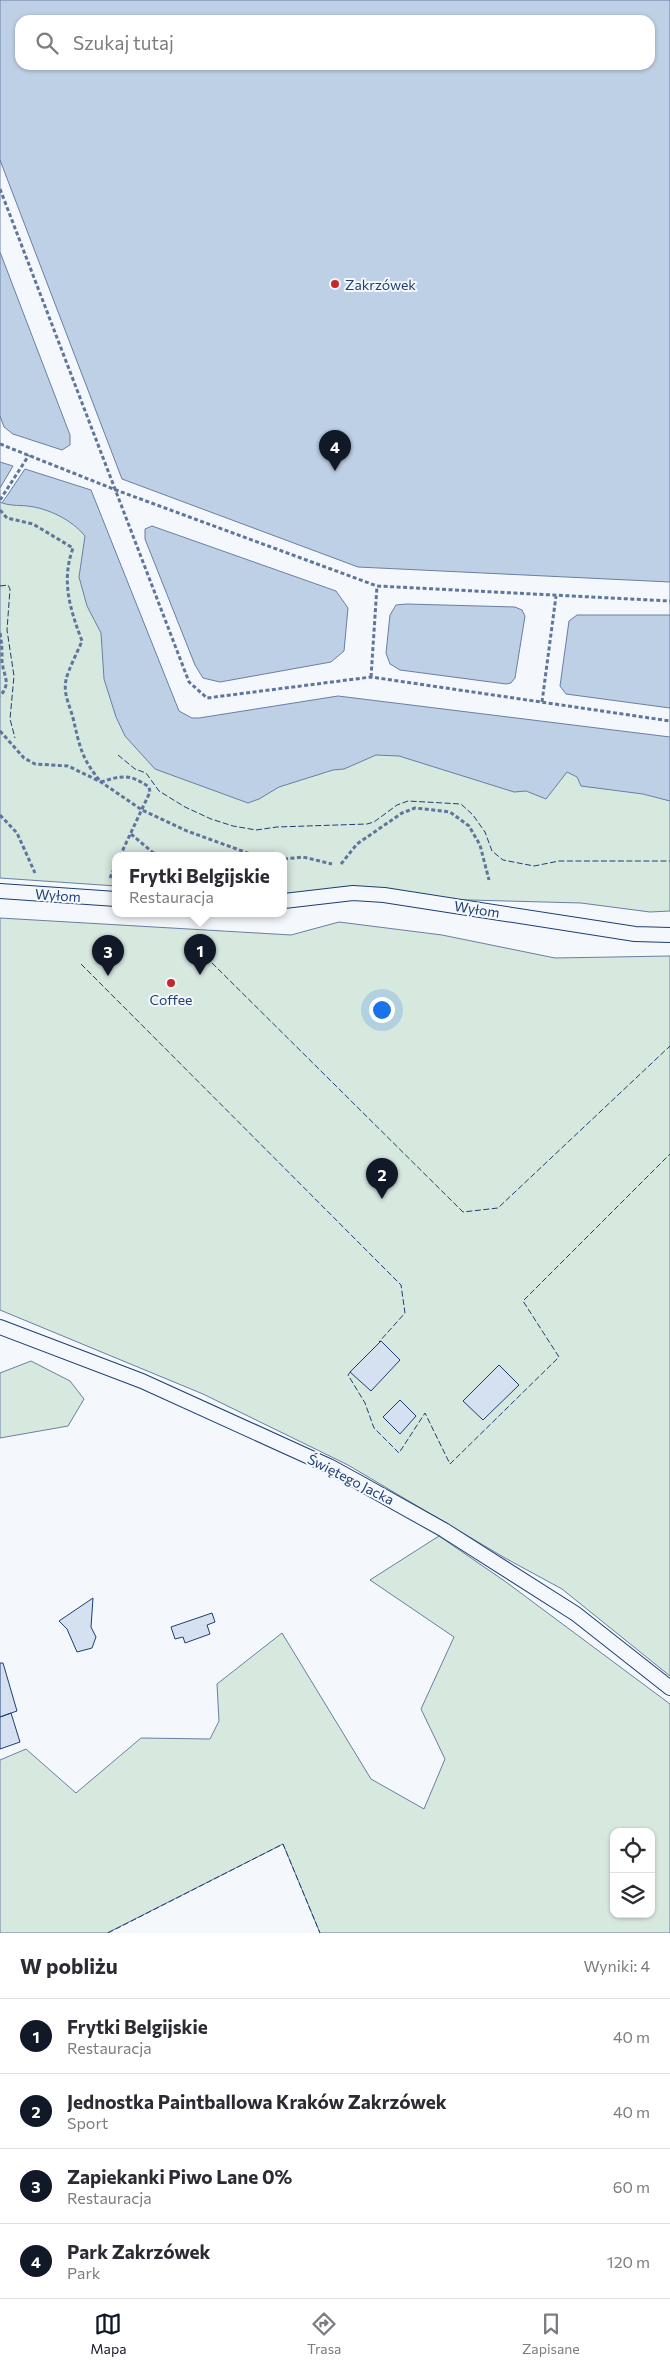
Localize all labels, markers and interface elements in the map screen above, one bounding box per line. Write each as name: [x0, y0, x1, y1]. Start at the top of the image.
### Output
search box: [15, 15, 655, 70]
icon: search: [33, 29, 61, 57]
text: Szukaj tutaj: [73, 31, 174, 54]
place label: Zakrzówek: [345, 276, 416, 293]
marker: Zakrzówek: [329, 278, 341, 290]
pin: 4: [319, 430, 351, 471]
popup: [112, 852, 287, 917]
text: Frytki Belgijskie: [129, 864, 270, 887]
street label: Wyłom: [35, 885, 81, 905]
text: Restauracja: [129, 887, 214, 906]
street label: Wyłom: [453, 897, 501, 921]
pin: 1: [184, 934, 216, 975]
pin: 3: [92, 935, 124, 976]
marker: Coffee: [165, 977, 177, 989]
place label: Coffee: [149, 991, 193, 1008]
your location: [369, 997, 395, 1023]
pin: 2: [366, 1158, 398, 1199]
street label: Świętego Jacka: [305, 1450, 397, 1508]
map controls: [610, 1828, 655, 1918]
button: locate: [610, 1828, 655, 1873]
button: layers: [610, 1873, 655, 1918]
text: W pobliżu: [20, 1953, 118, 1978]
text: Wyniki: 4: [583, 1956, 650, 1975]
text: Frytki Belgijskie: [67, 2015, 208, 2038]
text: 1: [32, 2027, 40, 2046]
text: 40 m: [613, 2027, 650, 2046]
text: Restauracja: [67, 2038, 152, 2057]
text: Jednostka Paintballowa Kraków Zakrzówek: [67, 2090, 447, 2113]
text: 2: [31, 2102, 41, 2121]
text: 40 m: [613, 2102, 650, 2121]
text: Sport: [67, 2113, 108, 2132]
text: Zapiekanki Piwo Lane 0%: [67, 2165, 292, 2188]
text: 3: [31, 2177, 41, 2196]
text: 60 m: [613, 2177, 650, 2196]
text: Restauracja: [67, 2188, 152, 2207]
text: Park Zakrzówek: [67, 2240, 211, 2263]
text: 4: [31, 2252, 41, 2271]
text: 120 m: [607, 2252, 650, 2271]
text: Park: [67, 2263, 100, 2282]
tab: Mapa: [90, 2310, 127, 2357]
tab: Trasa: [307, 2310, 341, 2357]
tab: Zapisane: [522, 2310, 580, 2357]

